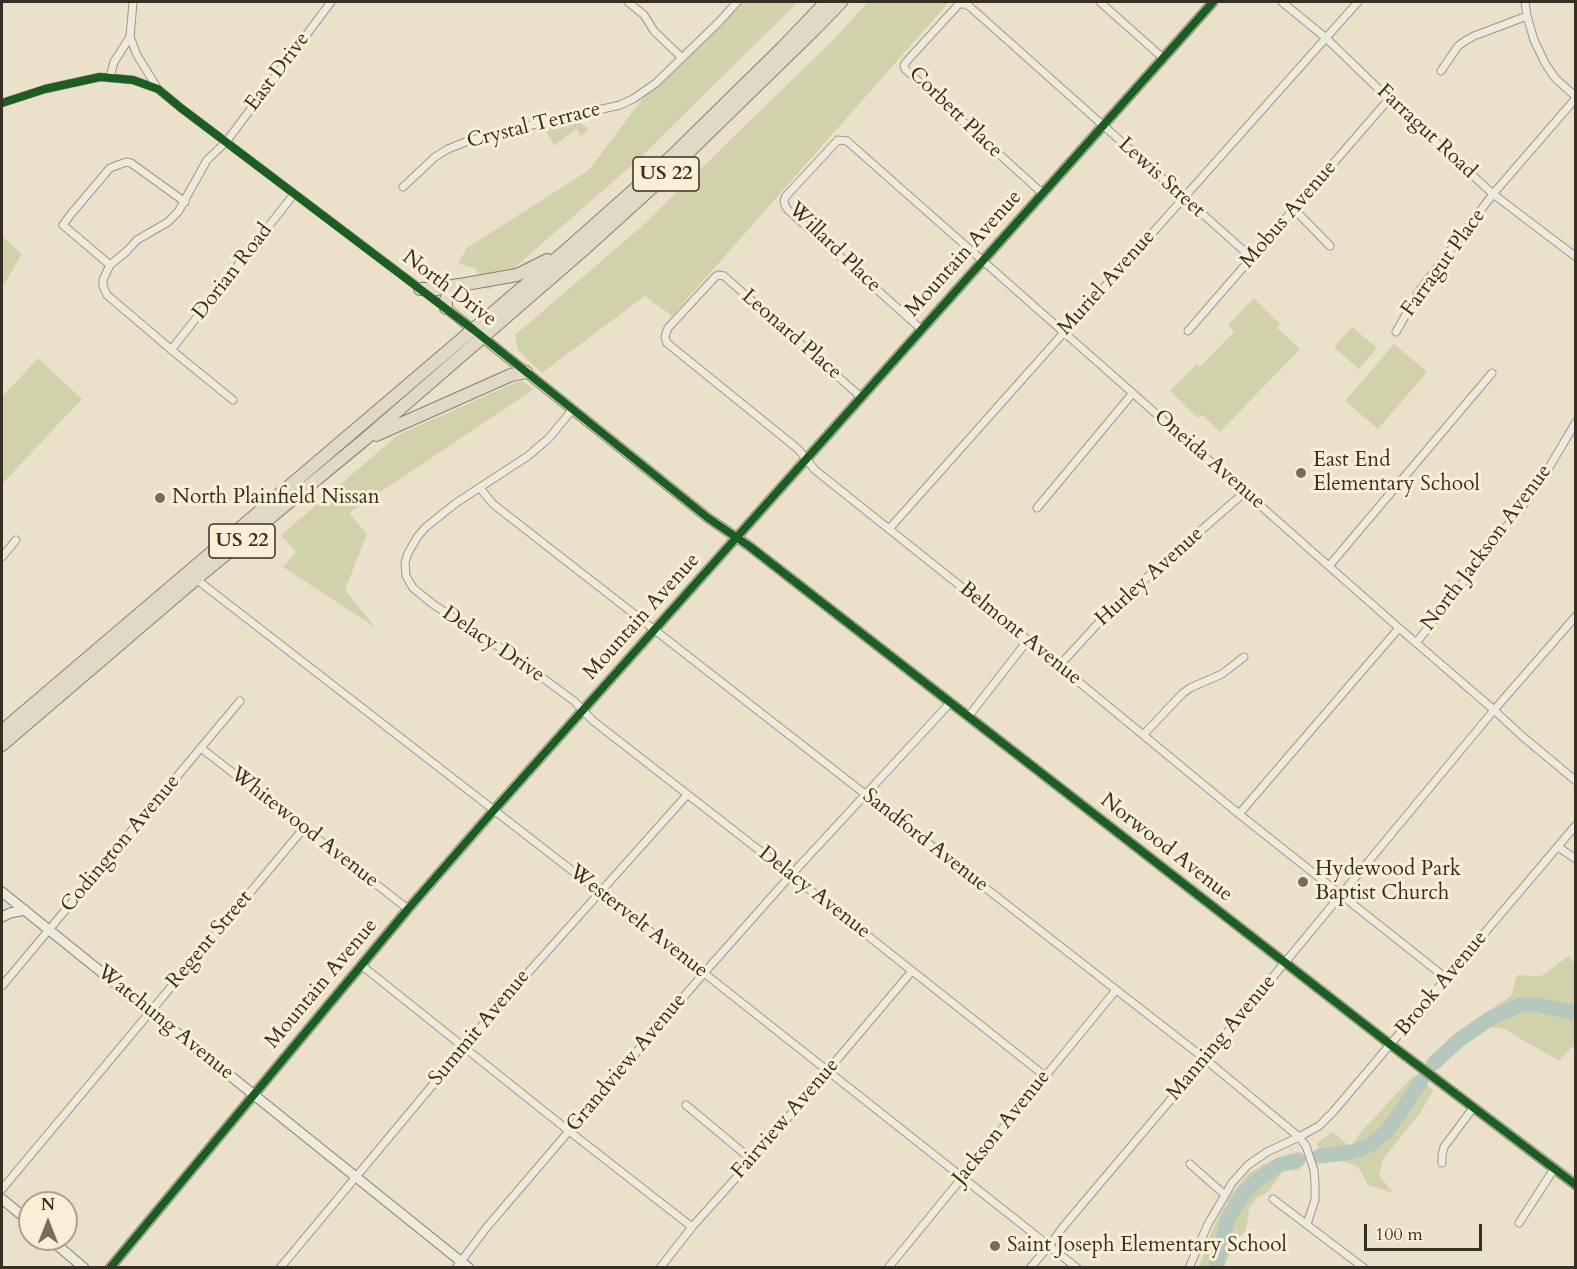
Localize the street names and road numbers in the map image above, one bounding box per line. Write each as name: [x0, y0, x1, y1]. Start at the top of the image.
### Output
street label: East Drive: [240, 28, 316, 116]
street label: Corbett Place: [903, 62, 1007, 164]
street label: Farragut Road: [1371, 79, 1481, 185]
street label: Crystal Terrace: [465, 97, 603, 155]
street label: Lewis Street: [1112, 132, 1210, 224]
street label: Mobus Avenue: [1235, 156, 1343, 274]
road number: US 22: [633, 157, 699, 191]
street label: Mountain Avenue: [900, 185, 1028, 323]
street label: Willard Place: [782, 198, 886, 298]
street label: Farragut Place: [1396, 204, 1492, 322]
street label: Dorian Road: [188, 219, 278, 325]
street label: Muriel Avenue: [1053, 225, 1161, 341]
street label: North Drive: [397, 245, 501, 333]
street label: Leonard Place: [736, 284, 846, 386]
street label: Oneida Avenue: [1148, 405, 1270, 515]
street label: North Jackson Avenue: [1416, 460, 1558, 636]
street label: Hurley Avenue: [1091, 522, 1209, 632]
road number: US 22: [209, 524, 275, 558]
street label: Mountain Avenue: [578, 548, 706, 686]
street label: Belmont Avenue: [954, 577, 1086, 691]
street label: Delacy Drive: [437, 602, 549, 688]
street label: Whitewood Avenue: [225, 762, 383, 894]
street label: Codington Avenue: [56, 770, 186, 918]
street label: Sandford Avenue: [857, 784, 993, 898]
street label: Norwood Avenue: [1095, 788, 1237, 908]
street label: Delacy Avenue: [753, 841, 875, 945]
street label: Westervelt Avenue: [563, 860, 713, 984]
street label: Regent Street: [162, 886, 258, 994]
street label: Mountain Avenue: [260, 914, 384, 1054]
street label: Brook Avenue: [1391, 926, 1493, 1042]
street label: Watchung Avenue: [91, 960, 239, 1086]
street label: Summit Avenue: [424, 965, 536, 1091]
street label: Manning Avenue: [1162, 970, 1282, 1106]
street label: Grandview Avenue: [562, 989, 692, 1137]
street label: Fairview Avenue: [727, 1054, 845, 1184]
street label: Jackson Avenue: [948, 1065, 1056, 1191]

